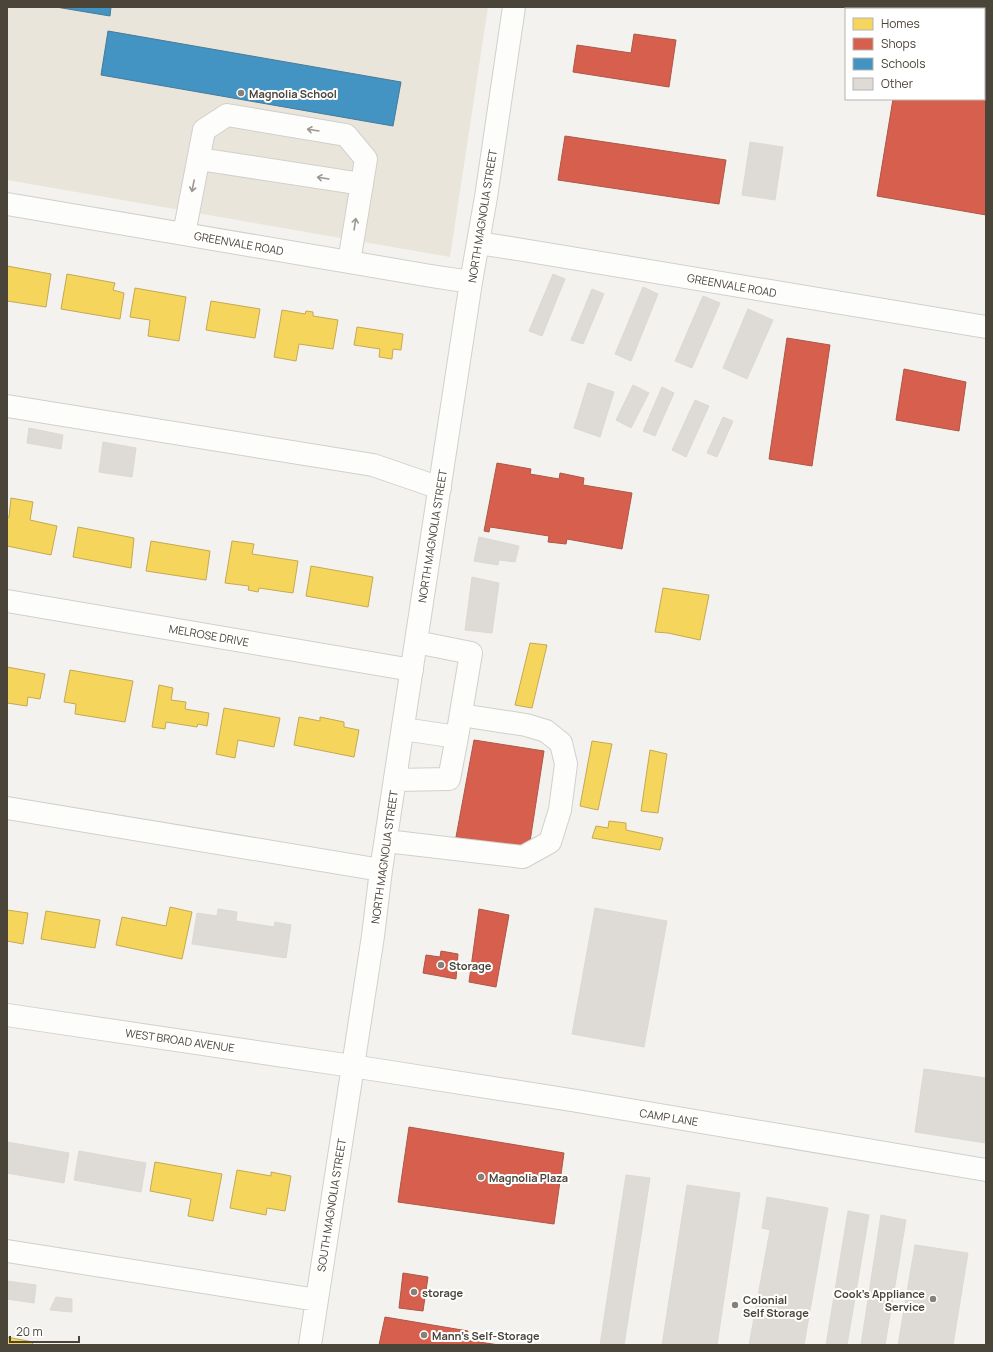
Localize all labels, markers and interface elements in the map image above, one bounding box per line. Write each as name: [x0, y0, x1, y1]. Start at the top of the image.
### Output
legend: [845, 8, 985, 100]
text: Homes: [881, 15, 920, 32]
text: Shops: [881, 35, 916, 52]
text: Schools: [881, 55, 925, 72]
text: Other: [881, 75, 914, 92]
place label: Magnolia School: [249, 86, 337, 101]
marker: Magnolia School: [236, 88, 246, 98]
one-way arrow: [307, 126, 320, 134]
street label: NORTH MAGNOLIA STREET: [464, 148, 500, 284]
one-way arrow: [317, 174, 330, 182]
one-way arrow: [189, 179, 197, 192]
one-way arrow: [351, 218, 359, 231]
street label: GREENVALE ROAD: [193, 228, 285, 258]
street label: GREENVALE ROAD: [686, 270, 778, 300]
street label: NORTH MAGNOLIA STREET: [414, 468, 450, 604]
street label: MELROSE DRIVE: [168, 621, 250, 649]
street label: NORTH MAGNOLIA STREET: [367, 789, 401, 925]
place label: Storage: [449, 958, 492, 973]
marker: Storage: [436, 960, 446, 970]
street label: WEST BROAD AVENUE: [124, 1025, 236, 1055]
street label: CAMP LANE: [639, 1105, 699, 1129]
street label: SOUTH MAGNOLIA STREET: [313, 1137, 349, 1273]
place label: Magnolia Plaza: [489, 1170, 568, 1185]
marker: Magnolia Plaza: [476, 1172, 486, 1182]
place label: storage: [422, 1285, 464, 1300]
place label: Cook's Appliance Service: [834, 1286, 925, 1314]
marker: storage: [409, 1287, 419, 1297]
place label: Colonial Self Storage: [743, 1292, 809, 1320]
marker: Cook's Appliance Service: [928, 1294, 938, 1304]
marker: Colonial Self Storage: [730, 1300, 740, 1310]
scale bar: [10, 1318, 79, 1344]
text: 20 m: [16, 1323, 43, 1340]
place label: Mann's Self-Storage: [432, 1328, 540, 1343]
marker: Mann's Self-Storage: [419, 1330, 429, 1340]

